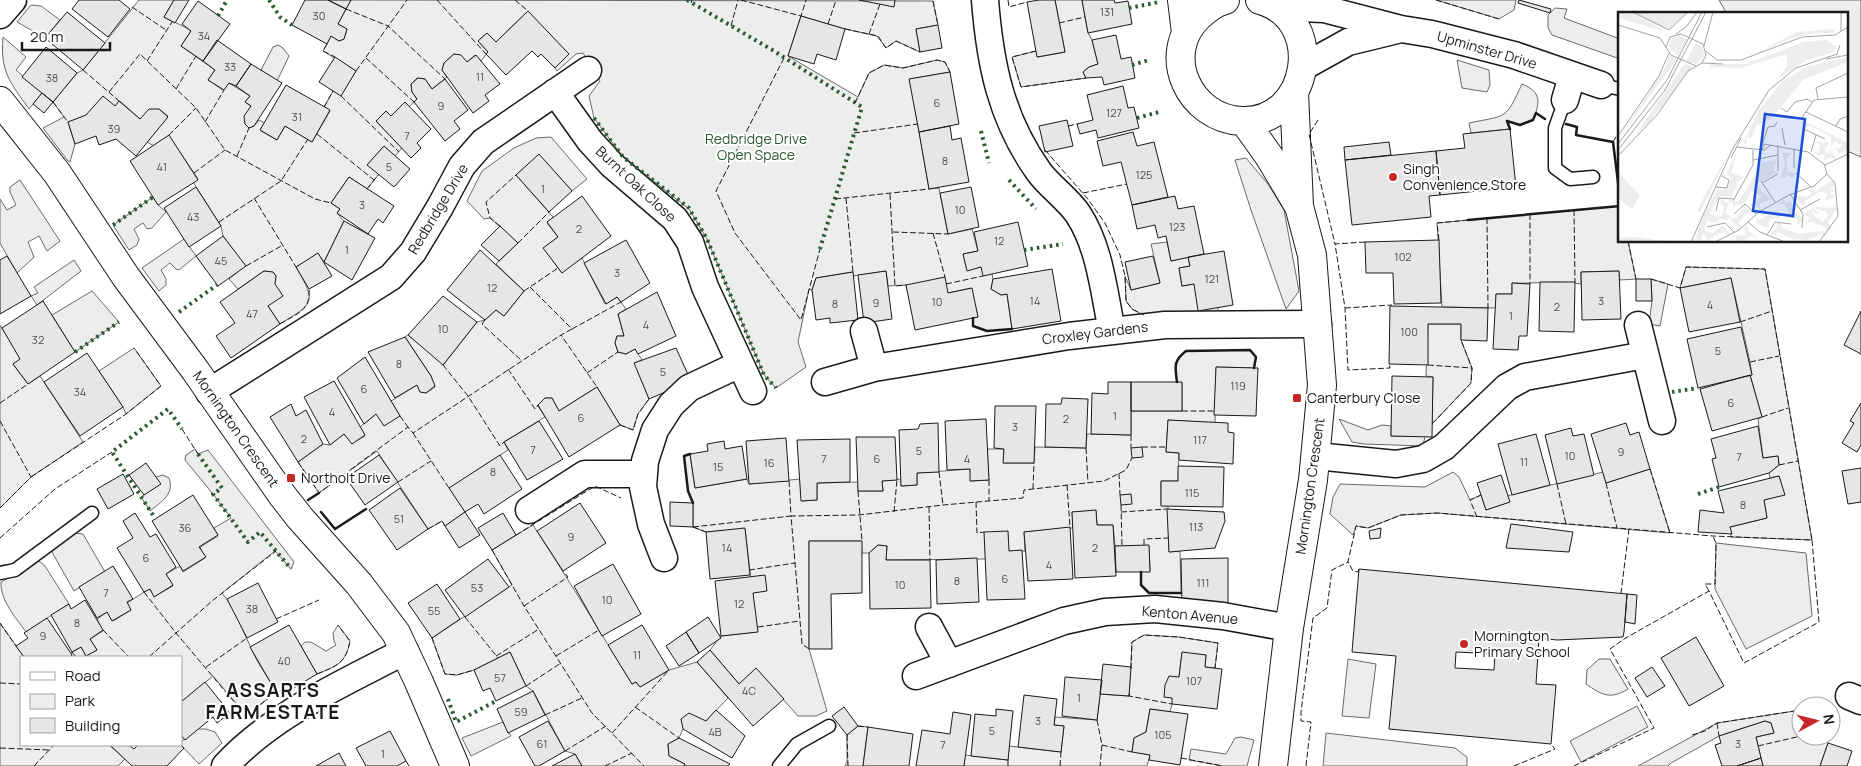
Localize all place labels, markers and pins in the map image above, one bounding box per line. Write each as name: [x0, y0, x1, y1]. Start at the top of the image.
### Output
place label: Singh Convenience Store: [1403, 159, 1526, 194]
marker: Singh Convenience Store: [1387, 171, 1399, 183]
place label: Canterbury Close: [1307, 388, 1420, 407]
marker: Canterbury Close: [1291, 392, 1303, 404]
place label: Northolt Drive: [301, 468, 391, 487]
marker: Northolt Drive: [285, 472, 297, 484]
place label: Mornington Primary School: [1474, 626, 1570, 661]
marker: Mornington Primary School: [1458, 638, 1470, 650]

